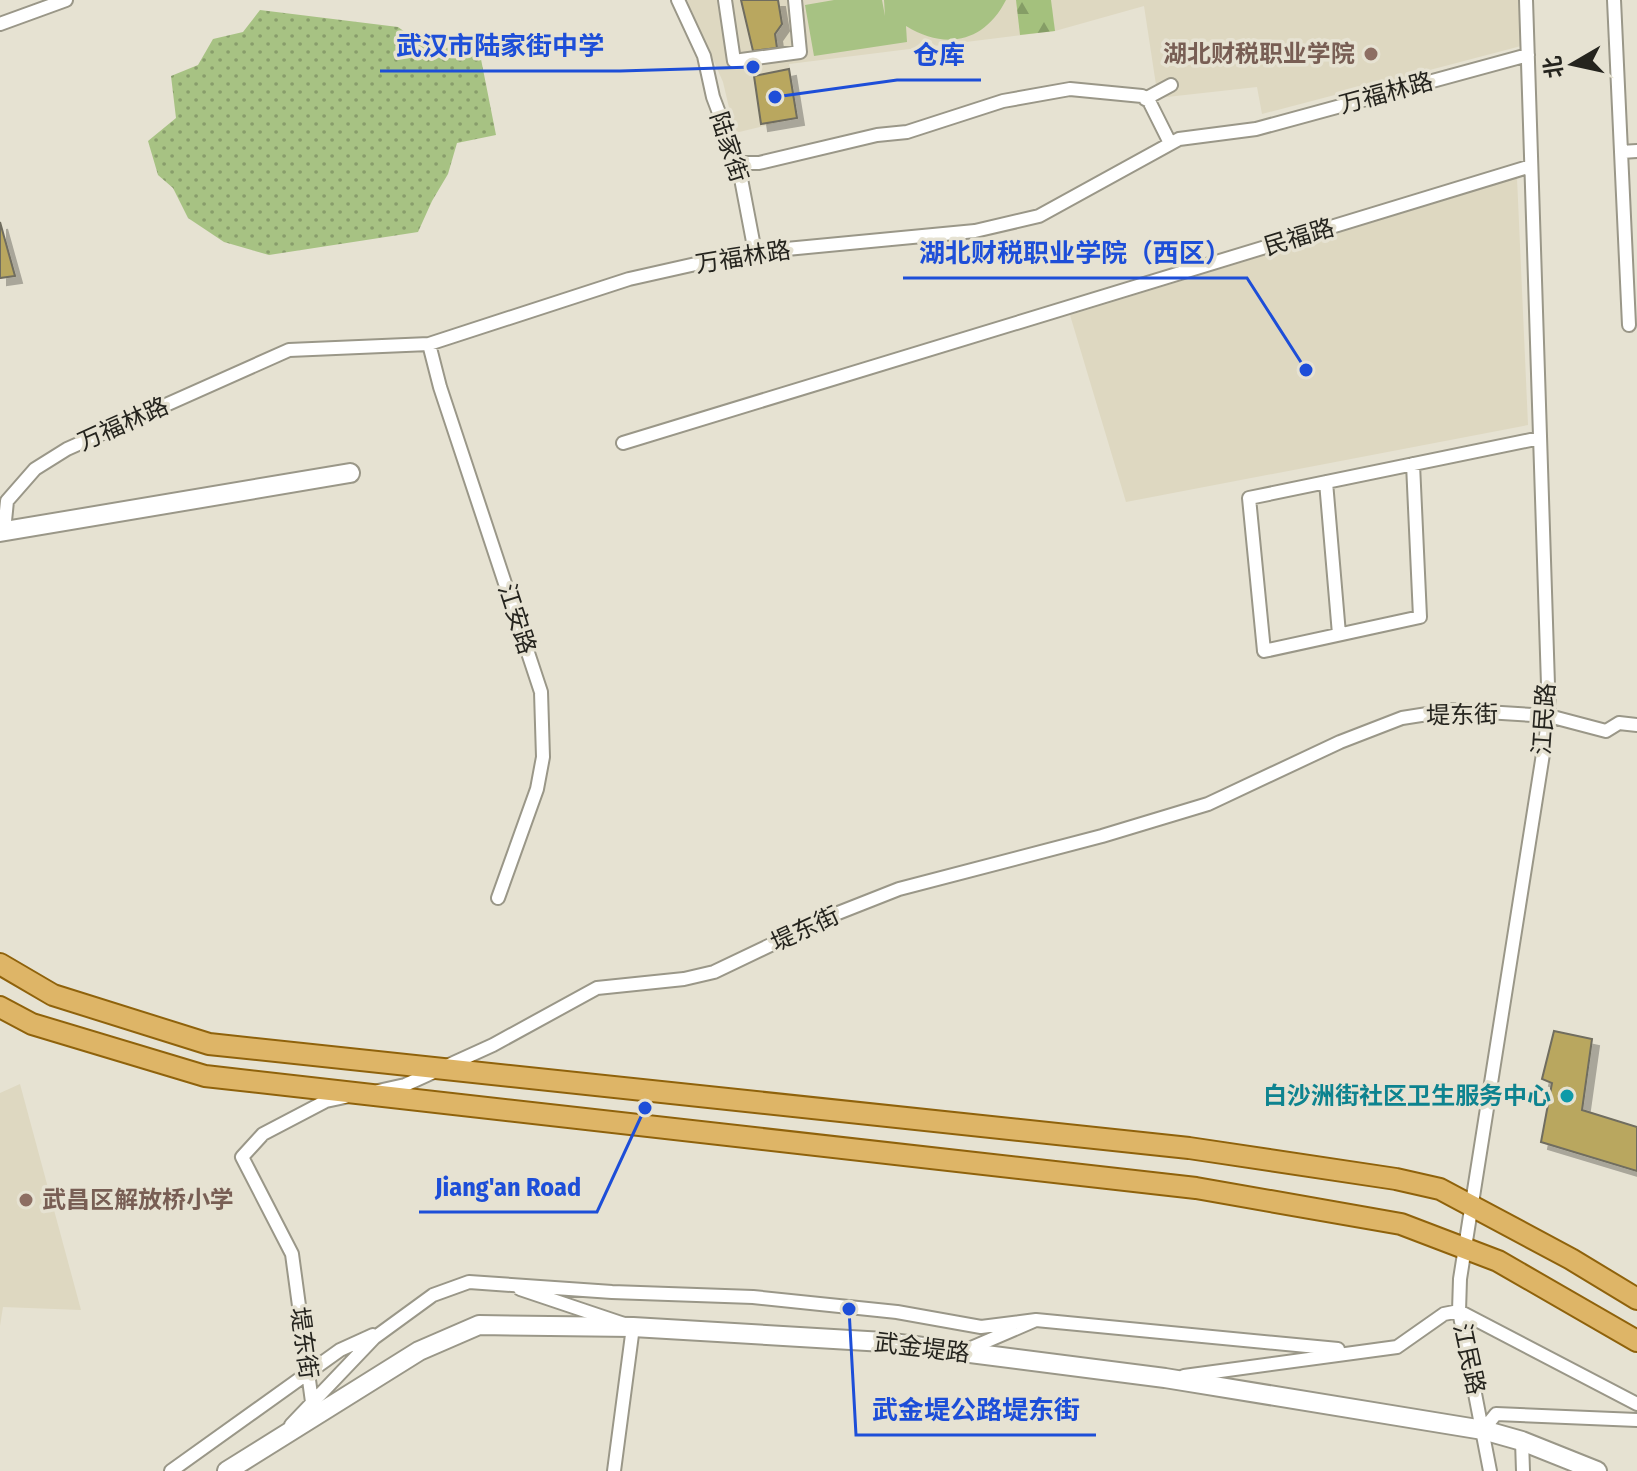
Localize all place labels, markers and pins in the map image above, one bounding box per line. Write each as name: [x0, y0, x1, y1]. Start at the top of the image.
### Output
callout: 武汉市陆家街中学: [380, 21, 620, 71]
callout: 仓库: [897, 30, 981, 80]
place label: 湖北财税职业学院: [1163, 40, 1355, 68]
marker: 湖北财税职业学院: [1362, 45, 1380, 63]
callout: 湖北财税职业学院（西区）: [903, 228, 1247, 278]
place label: 白沙洲街社区卫生服务中心: [1263, 1082, 1551, 1110]
marker: 白沙洲街社区卫生服务中心: [1558, 1087, 1576, 1105]
callout: Jiang'an Road: [419, 1162, 597, 1212]
place label: 武昌区解放桥小学: [42, 1186, 234, 1214]
marker: 武昌区解放桥小学: [17, 1191, 35, 1209]
callout: 武金堤公路堤东街: [856, 1385, 1096, 1435]

